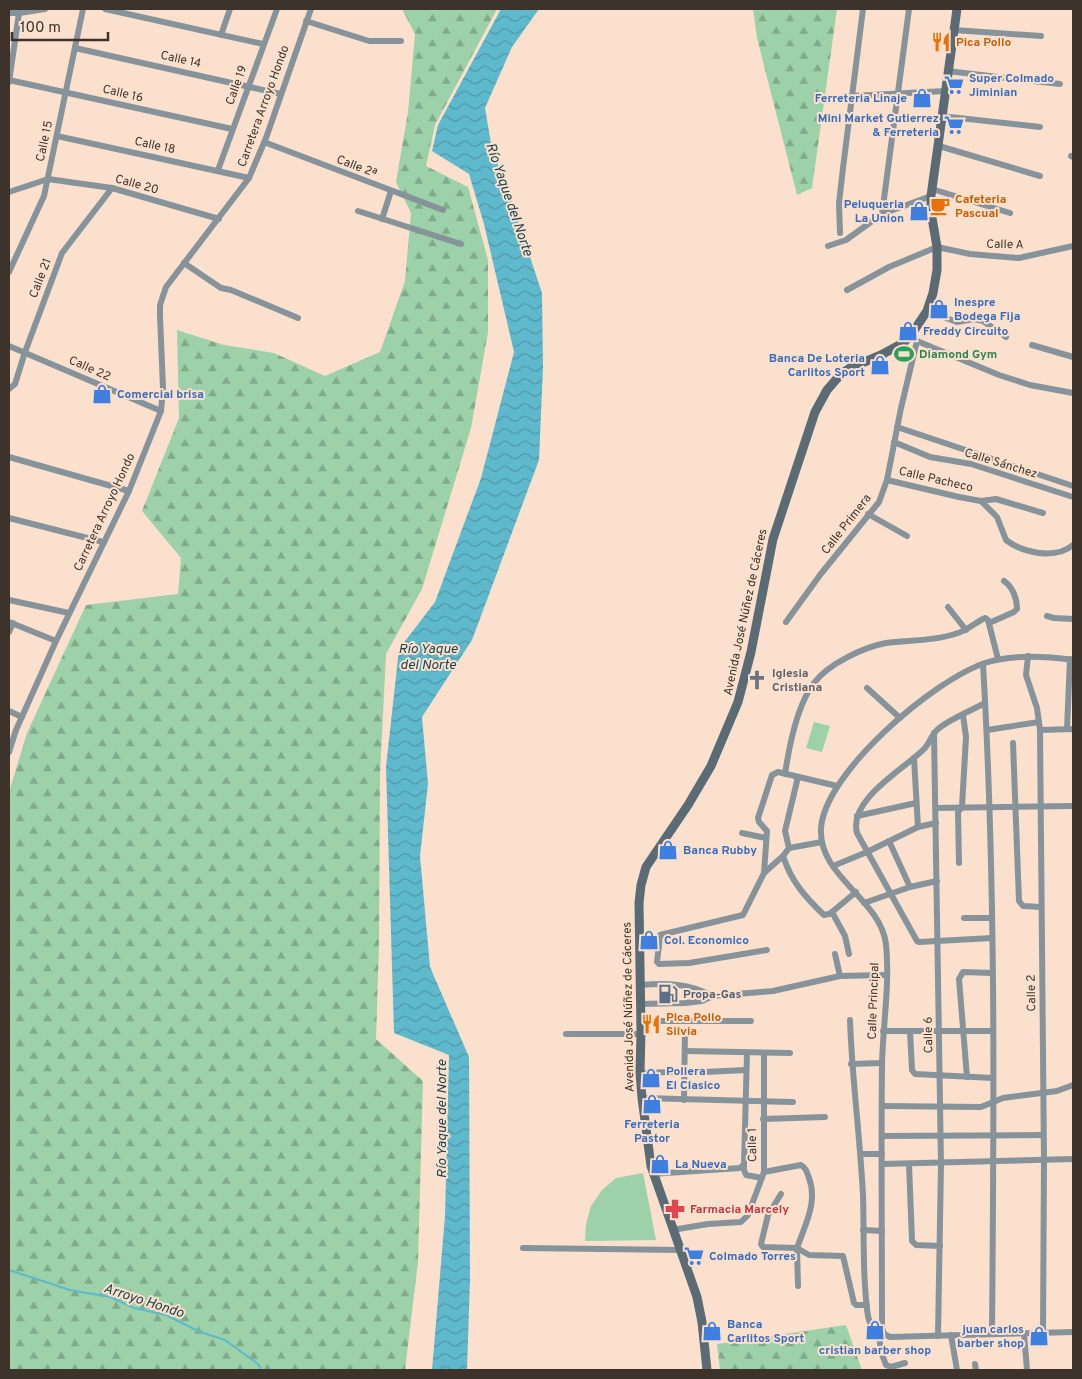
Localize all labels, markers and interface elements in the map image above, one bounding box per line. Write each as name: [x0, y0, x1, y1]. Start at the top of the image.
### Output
scale bar: [12, 10, 109, 42]
text: 100 m: [20, 19, 61, 38]
restaurant icon: Pica Pollo: [930, 31, 952, 53]
place label: Pica Pollo: [956, 35, 1011, 51]
street label: Carretera Arroyo Hondo: [234, 43, 294, 170]
street label: Calle 14: [159, 48, 203, 72]
street label: Calle 19: [222, 63, 252, 107]
place label: Super Colmado Jiminian: [969, 71, 1054, 101]
supermarket icon: Super Colmado Jiminian: [943, 74, 965, 96]
street label: Calle 16: [101, 82, 145, 106]
shop icon: Ferreteria Linaje: [911, 87, 933, 109]
place label: Ferreteria Linaje: [815, 91, 907, 107]
place label: Mini Market Gutierrez & Ferreteria: [818, 111, 939, 141]
supermarket icon: Mini Market Gutierrez & Ferreteria: [943, 114, 965, 136]
street label: Calle 15: [33, 119, 57, 163]
street label: Calle 18: [133, 134, 177, 158]
water label: Río Yaque del Norte: [481, 141, 536, 259]
street label: Calle 2ª: [334, 152, 379, 182]
street label: Calle 20: [113, 171, 160, 198]
place label: Cafeteria Pascual: [955, 192, 1006, 222]
cafe icon: Cafeteria Pascual: [929, 195, 951, 217]
place label: Peluqueria La Union: [844, 197, 904, 227]
shop icon: Peluqueria La Union: [908, 200, 930, 222]
street label: Calle A: [986, 237, 1024, 253]
street label: Calle 21: [26, 256, 56, 301]
place label: Inespre Bodega Fija: [954, 295, 1020, 325]
shop icon: Inespre Bodega Fija: [928, 298, 950, 320]
shop icon: Freddy Circuito: [897, 320, 919, 342]
place label: Freddy Circuito: [923, 324, 1009, 340]
sports icon: Diamond Gym: [893, 343, 915, 365]
place label: Diamond Gym: [919, 347, 997, 363]
place label: Banca De Loteria Carlitos Sport: [769, 351, 865, 381]
street label: Calle 22: [66, 353, 113, 385]
shop icon: Banca De Loteria Carlitos Sport: [869, 354, 891, 376]
shop icon: Comercial brisa: [91, 383, 113, 405]
place label: Comercial brisa: [117, 387, 204, 403]
street label: Calle Sánchez: [962, 445, 1039, 483]
street label: Carretera Arroyo Hondo: [70, 450, 139, 574]
street label: Calle Pacheco: [897, 464, 975, 496]
street label: Calle Primera: [818, 491, 875, 558]
street label: Avenida José Núñez de Cáceres: [720, 527, 771, 697]
water label: Río Yaque del Norte: [398, 641, 459, 674]
place label: Iglesia Cristiana: [772, 666, 822, 696]
church icon: Iglesia Cristiana: [746, 669, 768, 691]
shop icon: Banca Rubby: [657, 839, 679, 861]
place label: Banca Rubby: [683, 843, 757, 859]
street label: Avenida José Núñez de Cáceres: [620, 922, 638, 1092]
shop icon: Col. Economico: [638, 929, 660, 951]
place label: Col. Economico: [664, 933, 749, 949]
street label: Calle Principal: [865, 962, 883, 1040]
street label: Calle 2: [1024, 974, 1040, 1012]
fuel station icon: Propa-Gas: [657, 983, 679, 1005]
place label: Propa-Gas: [683, 987, 742, 1003]
place label: Pica Pollo Silvia: [666, 1010, 721, 1040]
restaurant icon: Pica Pollo Silvia: [640, 1013, 662, 1035]
street label: Calle 6: [921, 1016, 937, 1054]
water label: Río Yaque del Norte: [434, 1059, 451, 1178]
place label: Pollera El Clasico: [666, 1064, 721, 1094]
shop icon: Pollera El Clasico: [640, 1067, 662, 1089]
shop icon: Ferreteria Pastor: [641, 1093, 663, 1115]
place label: Ferreteria Pastor: [624, 1117, 680, 1147]
street label: Calle 1: [745, 1128, 761, 1162]
shop icon: La Nueva: [649, 1153, 671, 1175]
place label: La Nueva: [675, 1157, 727, 1173]
pharmacy icon: Farmacia Marcely: [664, 1198, 686, 1220]
place label: Farmacia Marcely: [690, 1202, 789, 1218]
supermarket icon: Colmado Torres: [683, 1245, 705, 1267]
place label: Colmado Torres: [709, 1249, 796, 1265]
water label: Arroyo Hondo: [101, 1280, 186, 1323]
place label: Banca Carlitos Sport: [727, 1317, 805, 1347]
shop icon: cristian barber shop: [864, 1319, 886, 1341]
shop icon: Banca Carlitos Sport: [701, 1320, 723, 1342]
place label: juan carlos barber shop: [957, 1322, 1024, 1352]
shop icon: juan carlos barber shop: [1028, 1325, 1050, 1347]
place label: cristian barber shop: [819, 1343, 931, 1359]

